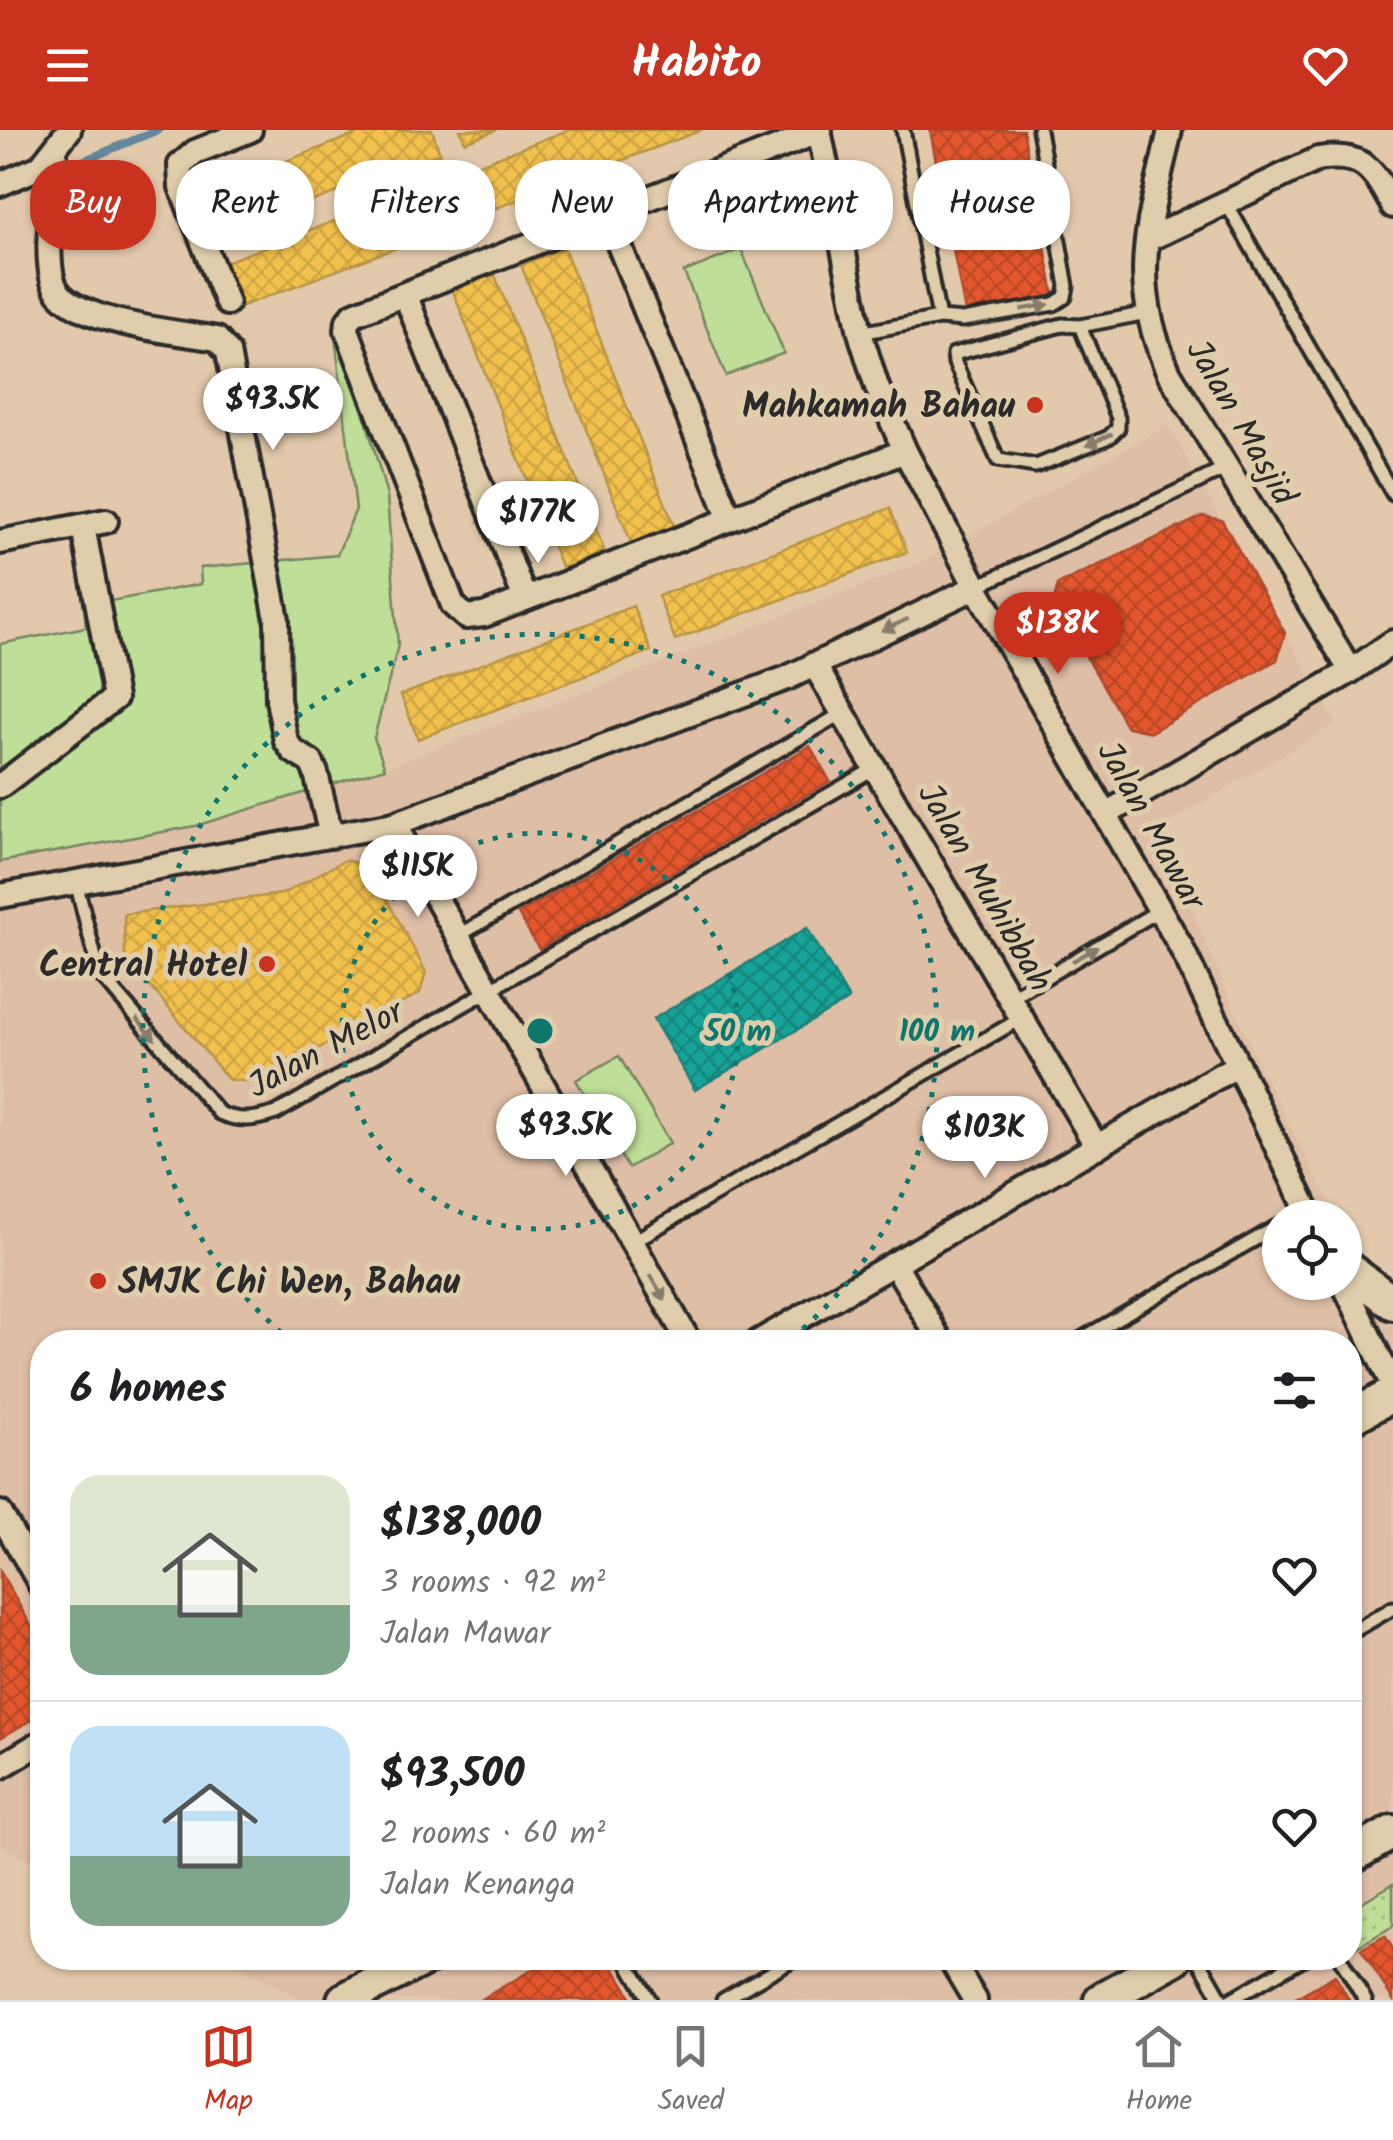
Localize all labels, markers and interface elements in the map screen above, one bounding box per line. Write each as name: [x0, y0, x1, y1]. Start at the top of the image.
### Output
text: Habito: [631, 29, 762, 101]
icon: menu: [40, 38, 95, 93]
icon: heart: [1298, 38, 1353, 93]
chip: Buy: [30, 160, 156, 250]
chip: Rent: [176, 160, 314, 250]
chip: Filters: [334, 160, 495, 250]
chip: New: [515, 160, 648, 250]
chip: Apartment: [668, 160, 893, 250]
chip: House: [913, 160, 1070, 250]
one-way arrow: [1020, 299, 1051, 314]
street label: Jalan Masjid: [1169, 330, 1310, 519]
pin: $93.5K: [192, 368, 354, 453]
text: $93.5K: [225, 375, 321, 426]
place label: Mahkamah Bahau: [742, 380, 1016, 436]
marker: Mahkamah Bahau: [1024, 394, 1046, 416]
one-way arrow: [1084, 431, 1113, 448]
pin: $177K: [468, 481, 608, 566]
text: $177K: [499, 488, 577, 539]
pin: $138K: [988, 592, 1128, 677]
text: $138K: [1016, 599, 1100, 650]
one-way arrow: [880, 617, 909, 634]
street label: Jalan Mawar: [1080, 732, 1220, 924]
street label: Jalan Muhibbah: [901, 773, 1066, 1004]
pin: $115K: [348, 835, 488, 920]
text: $115K: [381, 842, 455, 893]
place label: Central Hotel: [39, 939, 248, 995]
one-way arrow: [1071, 946, 1099, 963]
marker: Central Hotel: [256, 953, 278, 975]
street label: Jalan Melor: [238, 985, 417, 1115]
text: 50 m: [704, 1009, 771, 1057]
text: 100 m: [899, 1009, 975, 1057]
centre of rings: [522, 1013, 558, 1049]
one-way arrow: [135, 1017, 156, 1042]
pin: $93.5K: [485, 1094, 647, 1179]
pin: $103K: [915, 1096, 1055, 1181]
text: $93.5K: [518, 1101, 614, 1152]
text: $103K: [944, 1103, 1026, 1154]
map controls: [1262, 1200, 1362, 1300]
button: locate: [1262, 1200, 1362, 1300]
place label: SMJK Chi Wen, Bahau: [118, 1256, 461, 1312]
marker: SMJK Chi Wen, Bahau: [87, 1270, 109, 1292]
one-way arrow: [649, 1274, 667, 1302]
text: 6 homes: [70, 1357, 226, 1424]
icon: filters: [1267, 1363, 1322, 1418]
text: $138,000: [380, 1491, 541, 1558]
icon: home: [150, 1515, 270, 1635]
icon: heart: [1267, 1548, 1322, 1603]
text: 3 rooms · 92 m²: [380, 1558, 605, 1609]
text: Jalan Mawar: [380, 1609, 550, 1660]
text: $93,500: [380, 1742, 524, 1809]
icon: home: [150, 1766, 270, 1886]
icon: heart: [1267, 1799, 1322, 1854]
text: 2 rooms · 60 m²: [380, 1809, 605, 1860]
text: Jalan Kenanga: [380, 1860, 575, 1911]
tab: Map: [201, 2019, 256, 2124]
tab: Saved: [658, 2019, 724, 2124]
tab: Home: [1126, 2019, 1192, 2124]

